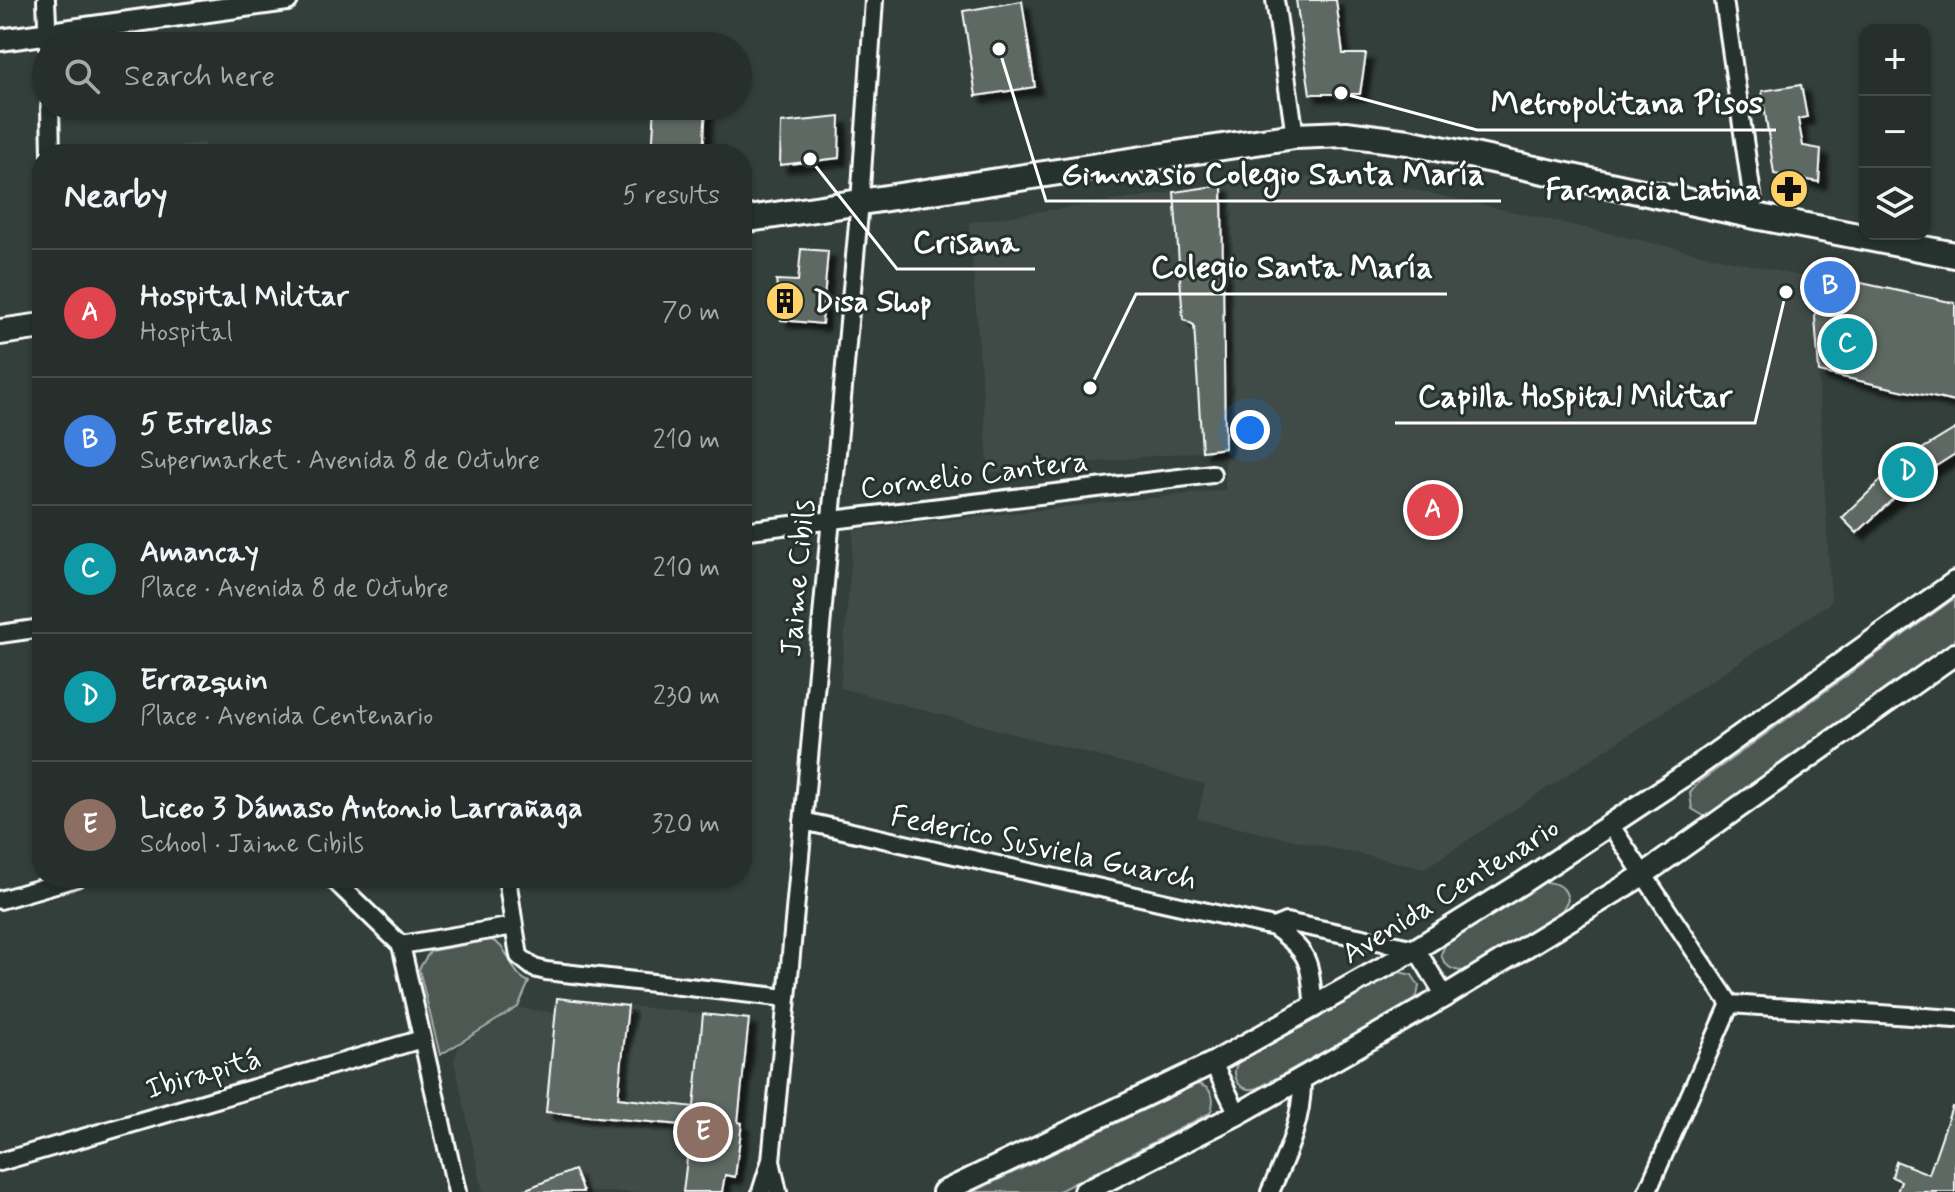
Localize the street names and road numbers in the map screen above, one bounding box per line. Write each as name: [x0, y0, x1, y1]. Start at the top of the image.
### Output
street label: Cornelio Cantera: [858, 442, 1090, 509]
street label: Jaime Cibils: [772, 498, 825, 658]
street label: Federico Susviela Guarch: [887, 797, 1200, 900]
street label: Avenida Centenario: [1335, 809, 1567, 974]
street label: Ibirapitá: [141, 1039, 266, 1109]

